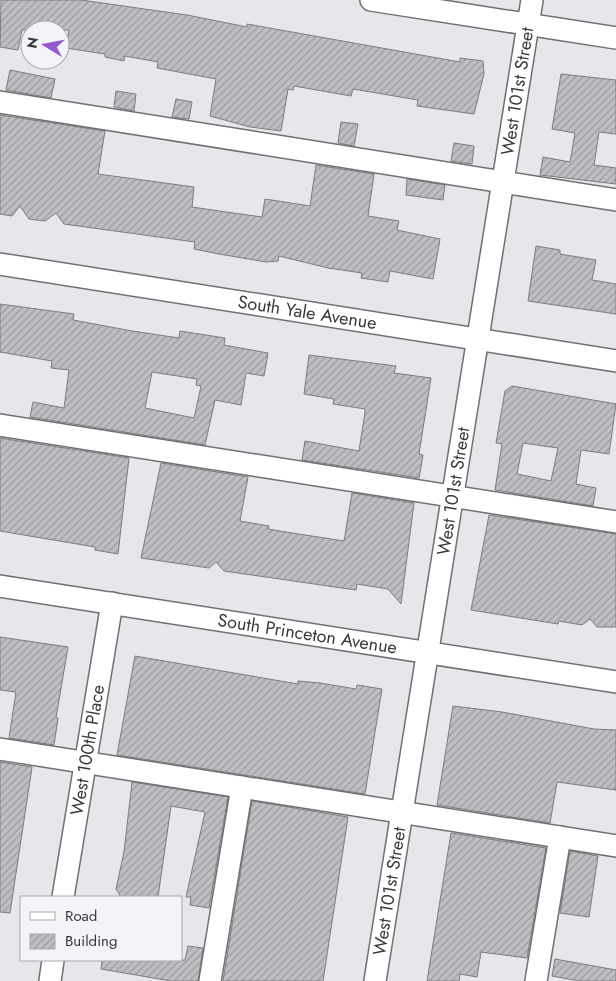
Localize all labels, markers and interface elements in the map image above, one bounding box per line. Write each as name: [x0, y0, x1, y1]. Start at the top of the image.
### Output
north arrow: [20, 20, 70, 70]
street label: West 101st Street: [494, 25, 541, 157]
text: N: [21, 36, 43, 50]
street label: South Yale Avenue: [236, 289, 379, 336]
street label: West 101st Street: [430, 424, 477, 557]
street label: South Princeton Avenue: [216, 607, 399, 661]
street label: West 100th Place: [64, 683, 111, 817]
street label: West 101st Street: [366, 824, 413, 957]
legend: [20, 896, 182, 961]
text: Road: [65, 905, 97, 927]
text: Building: [65, 930, 117, 952]

